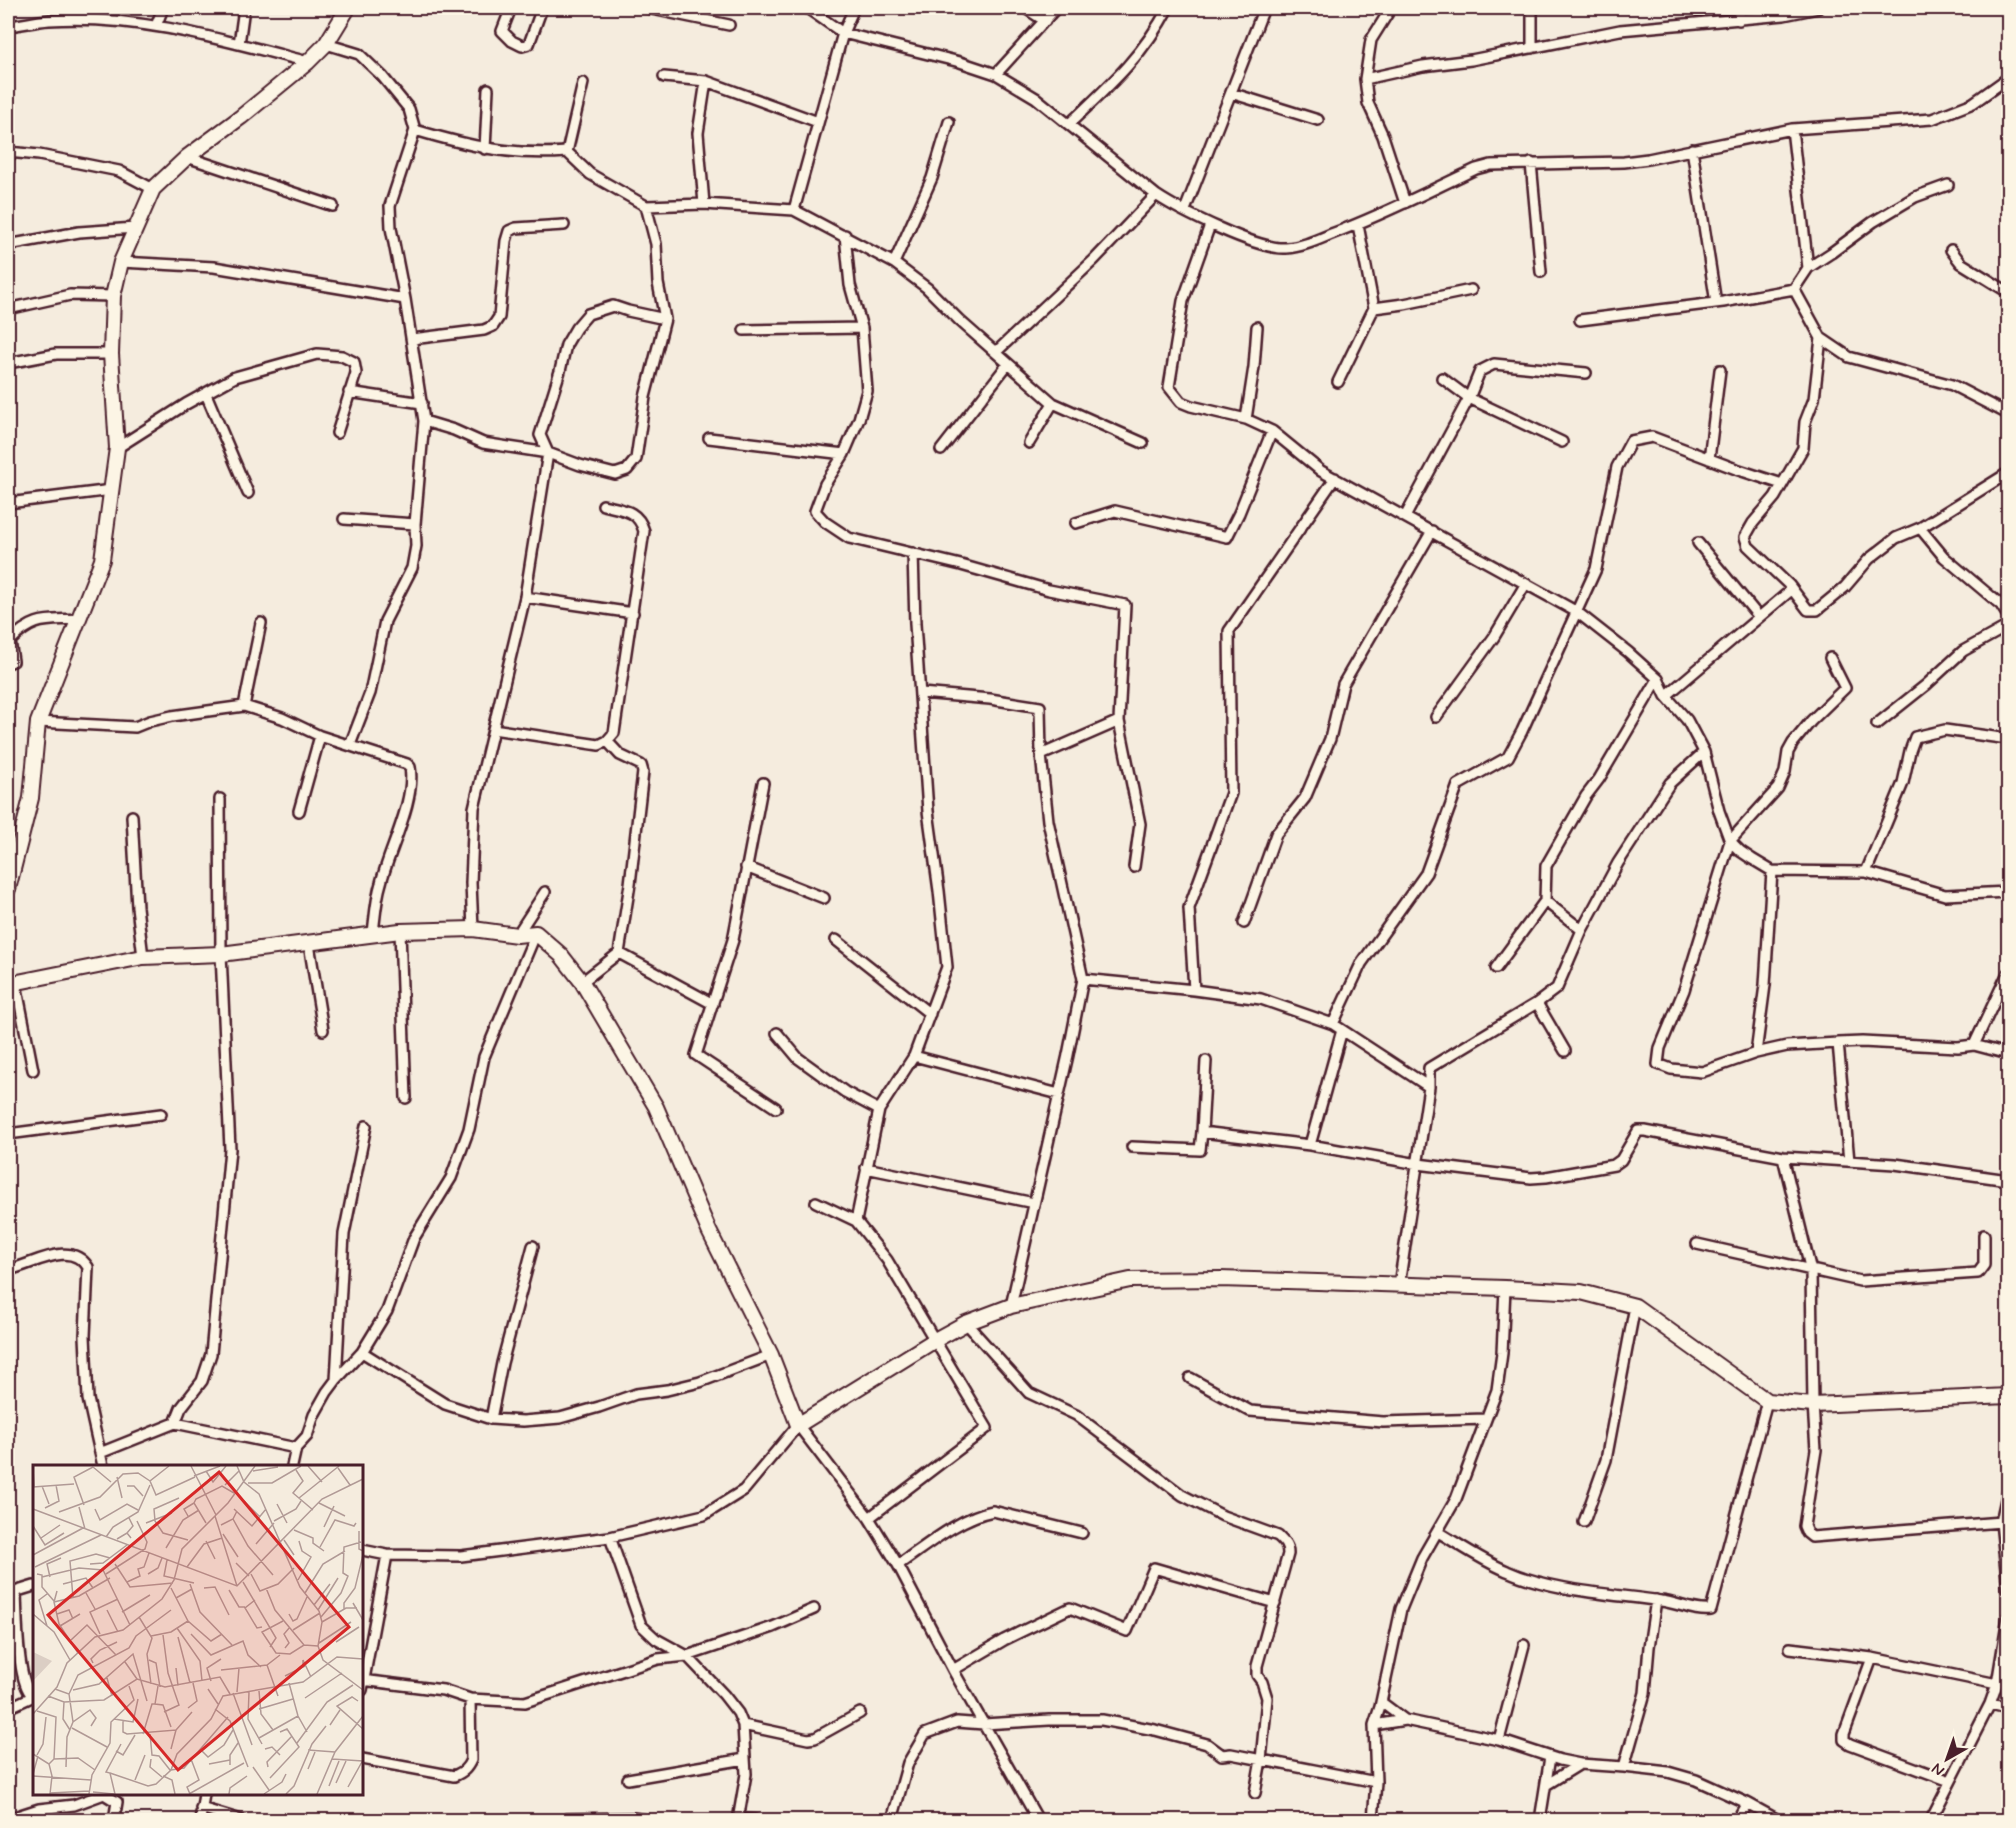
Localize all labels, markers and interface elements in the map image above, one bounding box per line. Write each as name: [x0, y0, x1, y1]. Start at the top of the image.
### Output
inset map: [33, 1465, 363, 1795]
north arrow: [1917, 1729, 1977, 1789]
text: N: [1927, 1758, 1949, 1781]

